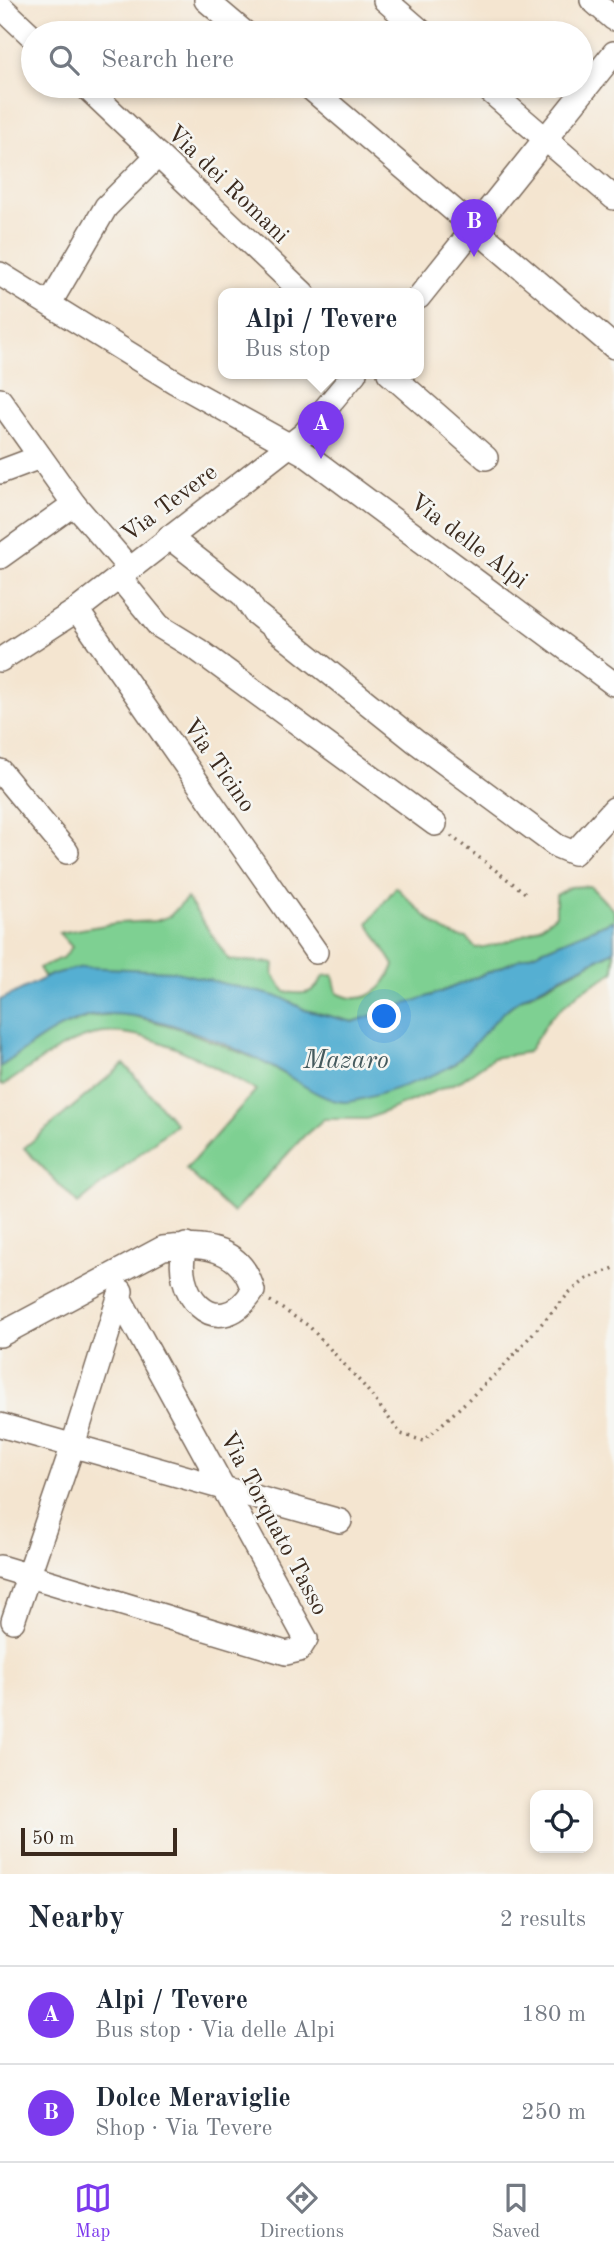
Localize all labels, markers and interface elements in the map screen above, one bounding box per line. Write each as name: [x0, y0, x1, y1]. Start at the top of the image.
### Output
search box: [21, 21, 593, 98]
icon: search: [45, 41, 83, 79]
text: Search here: [101, 47, 234, 73]
street label: Via dei Romani: [162, 121, 292, 249]
pin: B: [451, 199, 497, 257]
popup: [218, 288, 424, 379]
text: Alpi / Tevere: [244, 307, 398, 333]
text: Bus stop: [244, 338, 330, 361]
pin: A: [298, 401, 344, 459]
street label: Via Tevere: [118, 461, 222, 547]
street label: Via delle Alpi: [405, 490, 531, 594]
street label: Via Ticino: [177, 715, 259, 817]
your location: [367, 999, 401, 1033]
water label: Mazaro: [302, 1048, 389, 1074]
street label: Via Torquato Tasso: [215, 1428, 331, 1620]
map controls: [530, 1790, 593, 1853]
button: locate: [530, 1790, 593, 1853]
scale bar: [21, 1825, 177, 1857]
text: 50 m: [32, 1830, 74, 1849]
text: Nearby: [28, 1904, 125, 1934]
text: 2 results: [500, 1908, 586, 1931]
text: Alpi / Tevere: [95, 1988, 248, 2014]
text: A: [42, 2003, 60, 2026]
text: 180 m: [521, 2003, 586, 2026]
text: Bus stop · Via delle Alpi: [95, 2019, 335, 2042]
text: Dolce Meraviglie: [95, 2086, 291, 2112]
text: B: [43, 2101, 59, 2124]
text: 250 m: [521, 2101, 586, 2124]
text: Shop · Via Tevere: [95, 2117, 272, 2140]
tab: Map: [74, 2179, 112, 2244]
tab: Directions: [260, 2179, 344, 2244]
tab: Saved: [492, 2179, 540, 2244]

